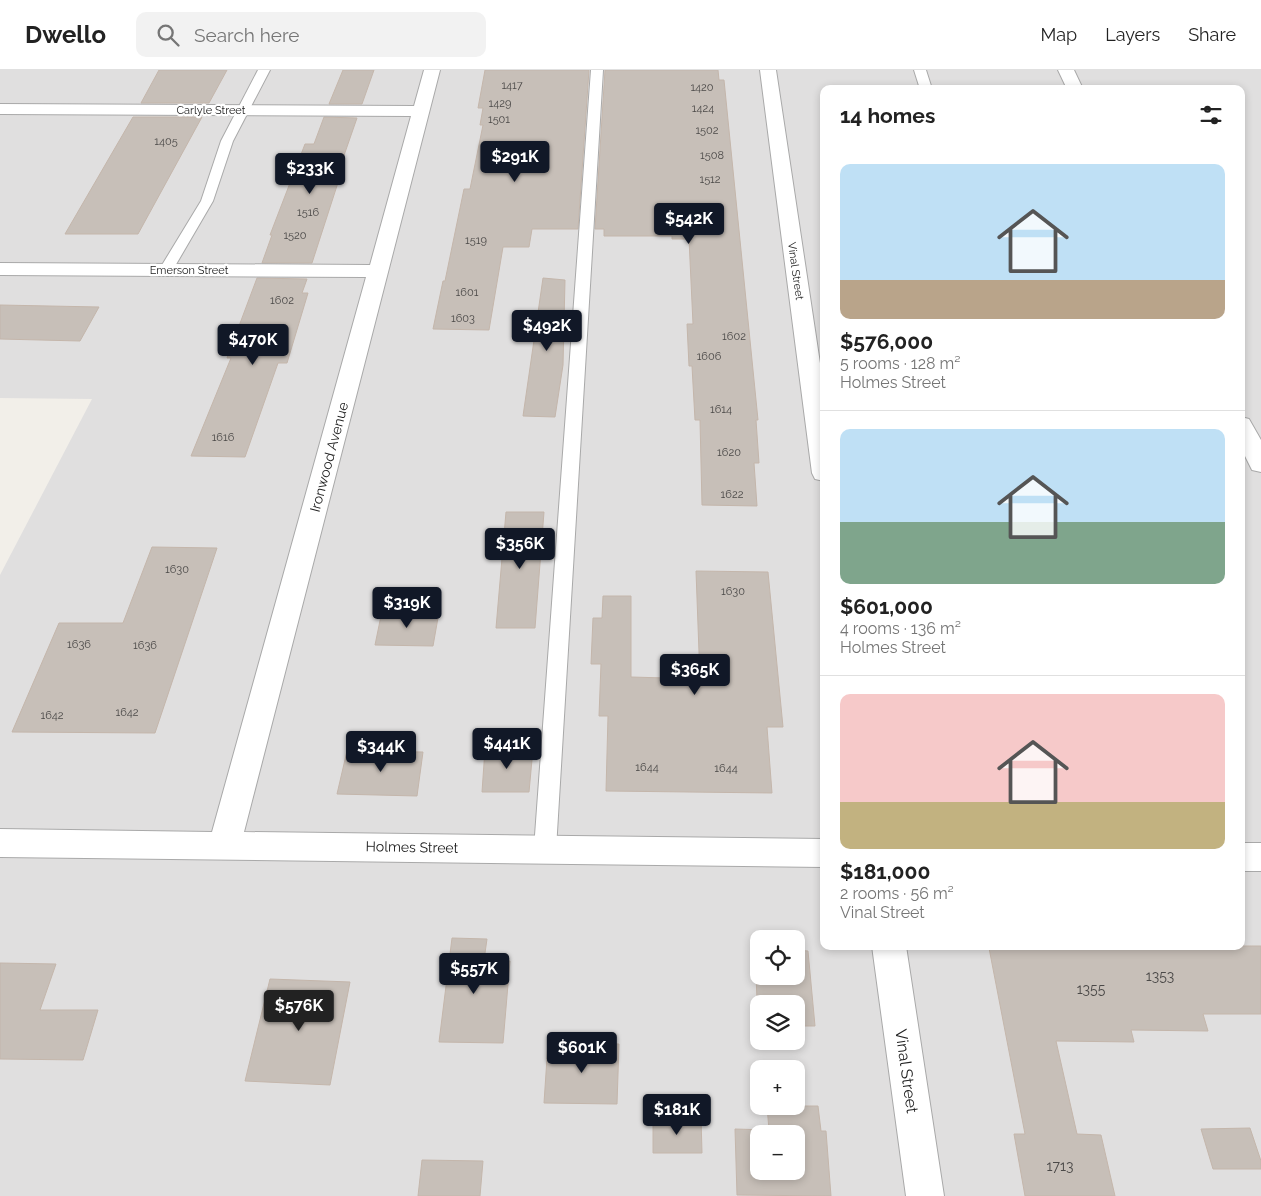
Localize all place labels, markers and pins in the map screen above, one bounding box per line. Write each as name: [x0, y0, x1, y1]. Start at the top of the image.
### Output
pin: $291K: [480, 140, 550, 183]
pin: $233K: [275, 152, 345, 195]
pin: $542K: [654, 202, 724, 245]
pin: $492K: [512, 310, 582, 352]
pin: $470K: [218, 324, 288, 366]
pin: $356K: [485, 528, 555, 570]
pin: $319K: [372, 586, 442, 629]
pin: $365K: [660, 654, 730, 696]
pin: $441K: [472, 728, 542, 770]
pin: $344K: [346, 730, 416, 773]
pin: $557K: [439, 952, 509, 995]
pin: $576K: [264, 990, 334, 1032]
pin: $601K: [547, 1032, 617, 1074]
pin: $181K: [642, 1094, 712, 1136]

